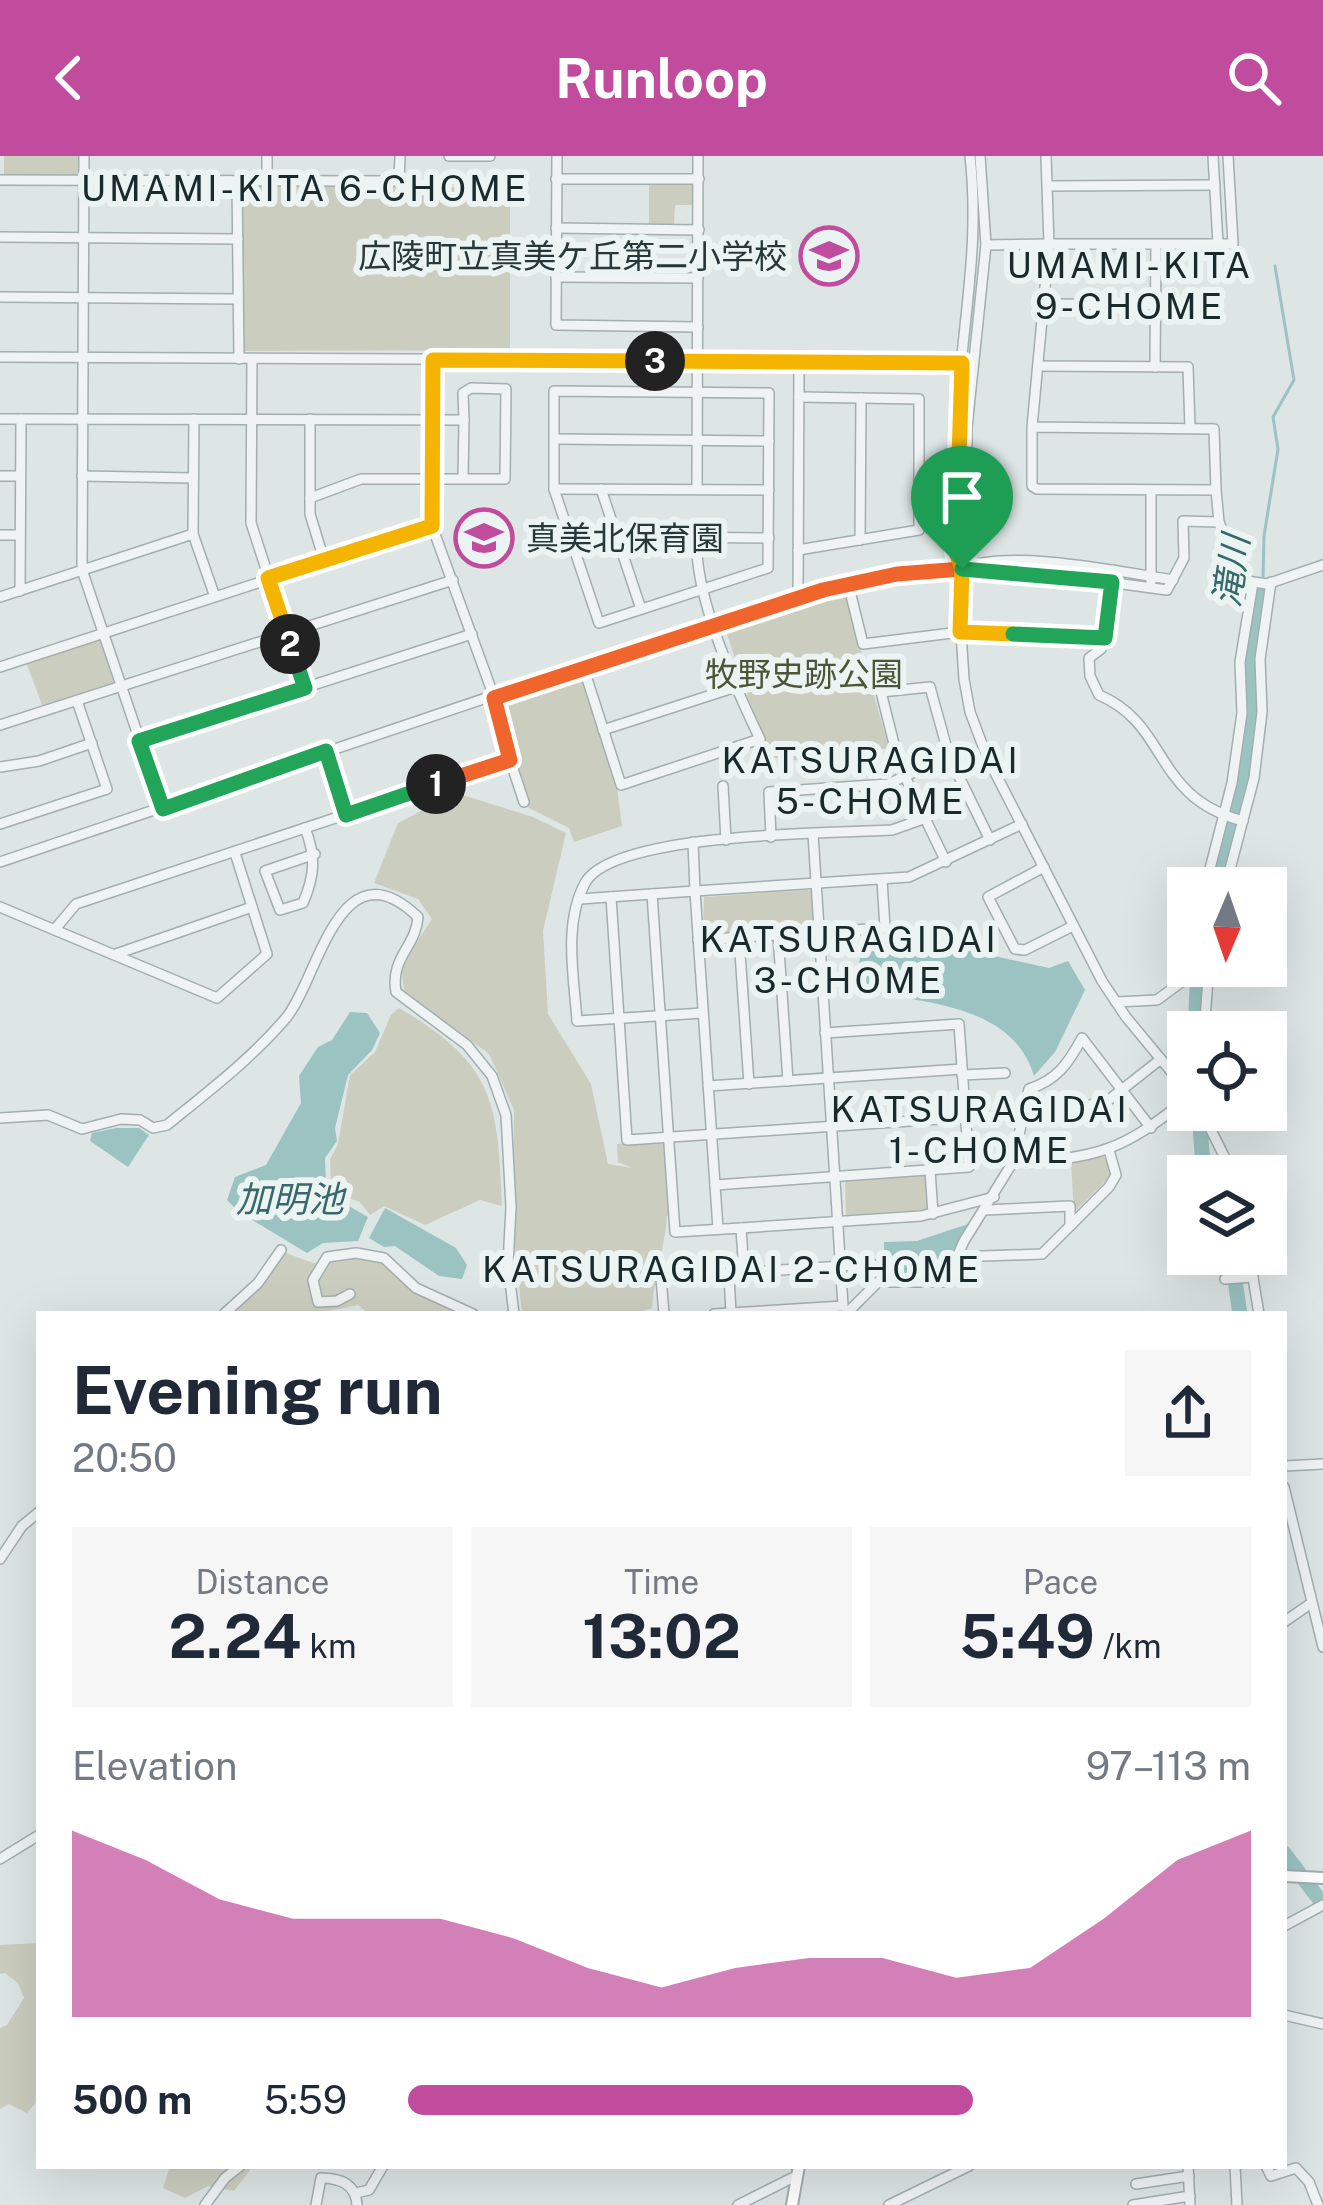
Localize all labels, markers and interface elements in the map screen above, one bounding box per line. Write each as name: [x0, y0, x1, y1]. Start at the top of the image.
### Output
icon: back: [36, 45, 102, 111]
icon: search: [1221, 45, 1287, 111]
text: Runloop: [555, 47, 768, 110]
district label: UMAMI-KITA 6-CHOME: [81, 167, 529, 209]
school or university icon: 広陵町立真美ケ丘第二小学校: [798, 225, 860, 287]
place label: 広陵町立真美ケ丘第二小学校: [358, 237, 787, 275]
district label: UMAMI-KITA 9-CHOME: [1007, 244, 1253, 327]
pin: 3: [625, 331, 685, 391]
text: 3: [644, 342, 666, 380]
pin: [911, 446, 1013, 569]
icon: arrive: [929, 464, 995, 530]
school or university icon: 真美北保育園: [453, 507, 515, 569]
place label: 真美北保育園: [526, 519, 724, 557]
water label: 滝川: [1205, 528, 1257, 610]
pin: 2: [260, 614, 320, 674]
text: 2: [280, 625, 300, 663]
park label: 牧野史跡公園: [705, 655, 903, 693]
district label: KATSURAGIDAI 5-CHOME: [721, 739, 1021, 822]
pin: 1: [406, 754, 466, 814]
text: 1: [429, 765, 443, 803]
north arrow: [1167, 867, 1287, 987]
map controls: [1167, 867, 1287, 1275]
district label: KATSURAGIDAI 3-CHOME: [699, 918, 999, 1001]
button: locate: [1167, 1011, 1287, 1131]
district label: KATSURAGIDAI 1-CHOME: [830, 1088, 1130, 1171]
button: layers: [1167, 1155, 1287, 1275]
water label: 加明池: [236, 1178, 347, 1220]
district label: KATSURAGIDAI 2-CHOME: [482, 1248, 982, 1290]
button: share: [1125, 1350, 1251, 1476]
text: Evening run: [72, 1351, 443, 1429]
text: 20:50: [72, 1435, 177, 1481]
text: Distance: [196, 1563, 329, 1601]
text: Time: [624, 1563, 699, 1601]
text: Pace: [1023, 1563, 1098, 1601]
text: 2.24: [168, 1601, 301, 1672]
text: 13:02: [582, 1601, 741, 1672]
text: 5:49: [959, 1601, 1095, 1672]
text: km: [301, 1627, 357, 1665]
text: /km: [1095, 1627, 1162, 1665]
text: Elevation: [72, 1743, 238, 1789]
text: 97–113 m: [1086, 1743, 1251, 1789]
text: 500 m: [72, 2077, 192, 2123]
text: 5:59: [264, 2077, 347, 2123]

